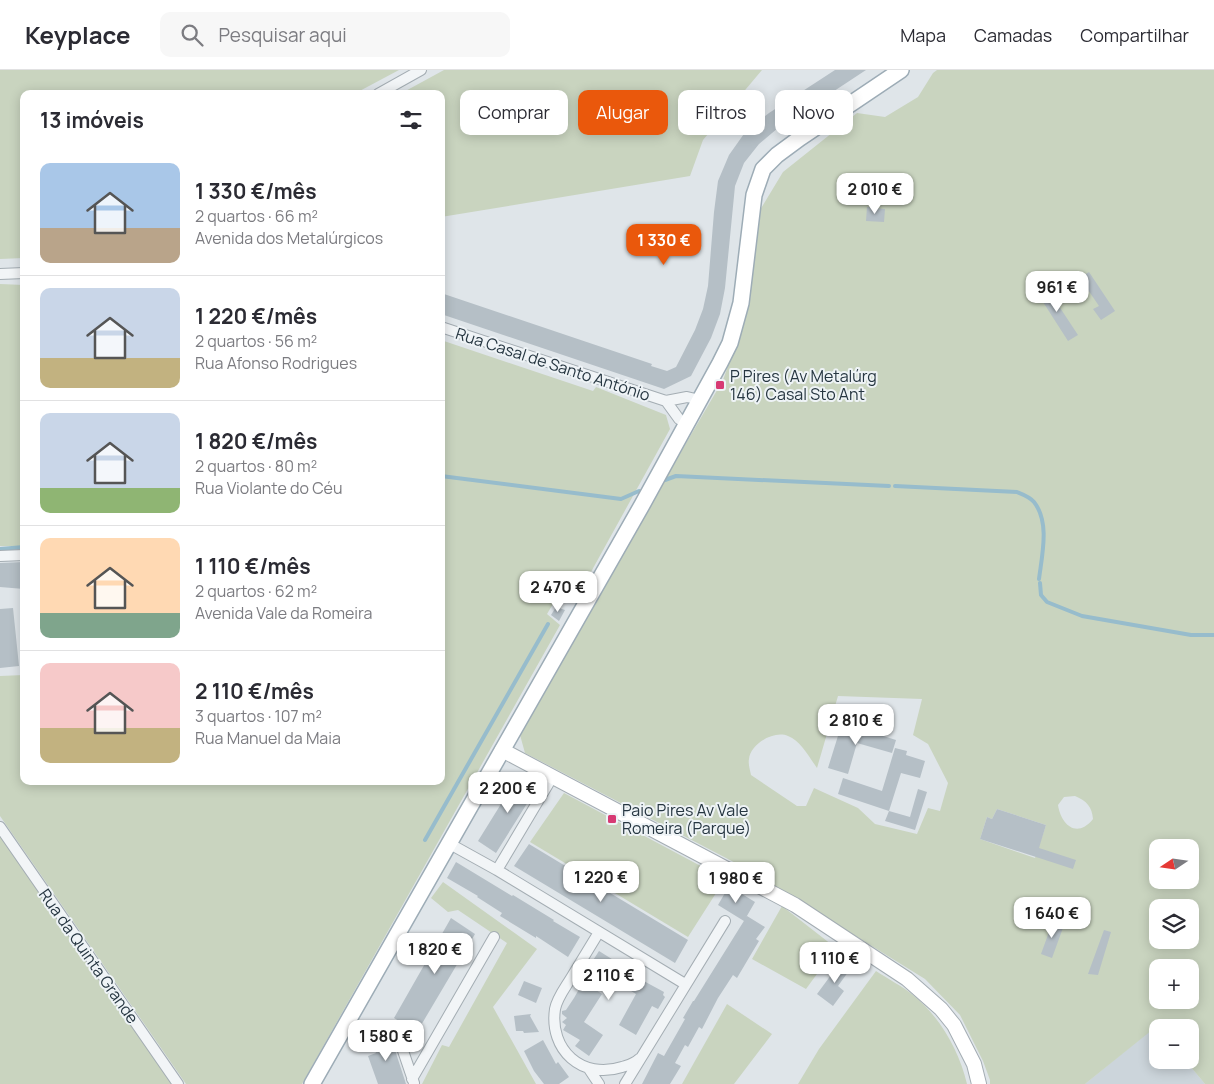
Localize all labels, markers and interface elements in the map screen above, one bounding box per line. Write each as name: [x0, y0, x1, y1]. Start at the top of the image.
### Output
search box: [160, 12, 510, 57]
text: Keyplace: [25, 18, 130, 51]
icon: search: [178, 21, 206, 49]
text: Pesquisar aqui: [218, 22, 347, 48]
text: Mapa: [900, 23, 946, 47]
text: Camadas: [974, 23, 1052, 47]
text: Compartilhar: [1080, 23, 1189, 47]
chip: Comprar: [460, 90, 568, 135]
chip: Alugar: [578, 90, 668, 135]
chip: Filtros: [678, 90, 765, 135]
chip: Novo: [775, 90, 853, 135]
text: 13 imóveis: [40, 106, 144, 134]
icon: filters: [397, 106, 425, 134]
pin: 2 010 €: [829, 172, 921, 215]
text: 1 330 €/mês: [195, 177, 317, 205]
text: 2 010 €: [848, 178, 902, 200]
icon: home: [80, 183, 140, 243]
text: 2 quartos · 66 m²: [195, 205, 318, 227]
pin: 1 330 €: [618, 224, 710, 266]
text: Avenida dos Metalúrgicos: [195, 227, 383, 249]
text: 1 330 €: [637, 229, 691, 251]
pin: 961 €: [1022, 270, 1092, 313]
text: 961 €: [1037, 276, 1077, 298]
text: 1 220 €/mês: [195, 302, 317, 330]
icon: home: [80, 308, 140, 368]
street label: Rua Casal de Santo António: [453, 322, 653, 406]
text: 2 quartos · 56 m²: [195, 330, 317, 352]
text: Rua Afonso Rodrigues: [195, 352, 357, 374]
place label: P Pires (Av Metalúrg 146) Casal Sto Ant: [730, 365, 877, 405]
marker: P Pires (Av Metalúrg 146) Casal Sto Ant: [714, 379, 726, 391]
text: 1 820 €/mês: [195, 427, 317, 455]
icon: home: [80, 433, 140, 493]
text: 2 quartos · 80 m²: [195, 455, 317, 477]
text: Rua Violante do Céu: [195, 477, 342, 499]
text: 1 110 €/mês: [195, 552, 311, 580]
icon: home: [80, 558, 140, 618]
pin: 2 470 €: [512, 570, 604, 613]
text: 2 470 €: [530, 576, 586, 598]
text: 2 quartos · 62 m²: [195, 580, 317, 602]
text: Avenida Vale da Romeira: [195, 602, 372, 624]
text: 2 110 €/mês: [195, 677, 314, 705]
icon: home: [80, 683, 140, 743]
pin: 2 810 €: [810, 704, 902, 746]
text: 3 quartos · 107 m²: [195, 705, 322, 727]
text: 2 810 €: [829, 709, 883, 731]
text: Rua Manuel da Maia: [195, 727, 341, 749]
pin: 2 200 €: [462, 772, 554, 814]
text: 2 200 €: [479, 777, 537, 799]
place label: Paio Pires Av Vale Romeira (Parque): [622, 799, 751, 839]
marker: Paio Pires Av Vale Romeira (Parque): [606, 813, 618, 825]
north arrow: [1149, 839, 1199, 889]
map controls: [1149, 839, 1199, 1069]
pin: 1 220 €: [555, 860, 647, 903]
pin: 1 980 €: [690, 862, 782, 904]
text: 1 220 €: [574, 866, 628, 888]
text: 1 980 €: [709, 867, 763, 889]
street label: Rua da Quinta Grande: [34, 884, 144, 1028]
pin: 1 640 €: [1006, 896, 1098, 939]
button: layers: [1149, 899, 1199, 949]
text: 1 640 €: [1025, 902, 1079, 924]
pin: 1 820 €: [389, 932, 481, 975]
text: 1 820 €: [408, 938, 462, 960]
pin: 1 110 €: [789, 942, 881, 984]
text: 1 110 €: [811, 947, 859, 969]
pin: 2 110 €: [563, 958, 655, 1001]
button: +: [1149, 959, 1199, 1009]
text: 2 110 €: [583, 964, 635, 986]
button: −: [1149, 1019, 1199, 1069]
pin: 1 580 €: [340, 1020, 432, 1062]
text: 1 580 €: [359, 1025, 413, 1047]

